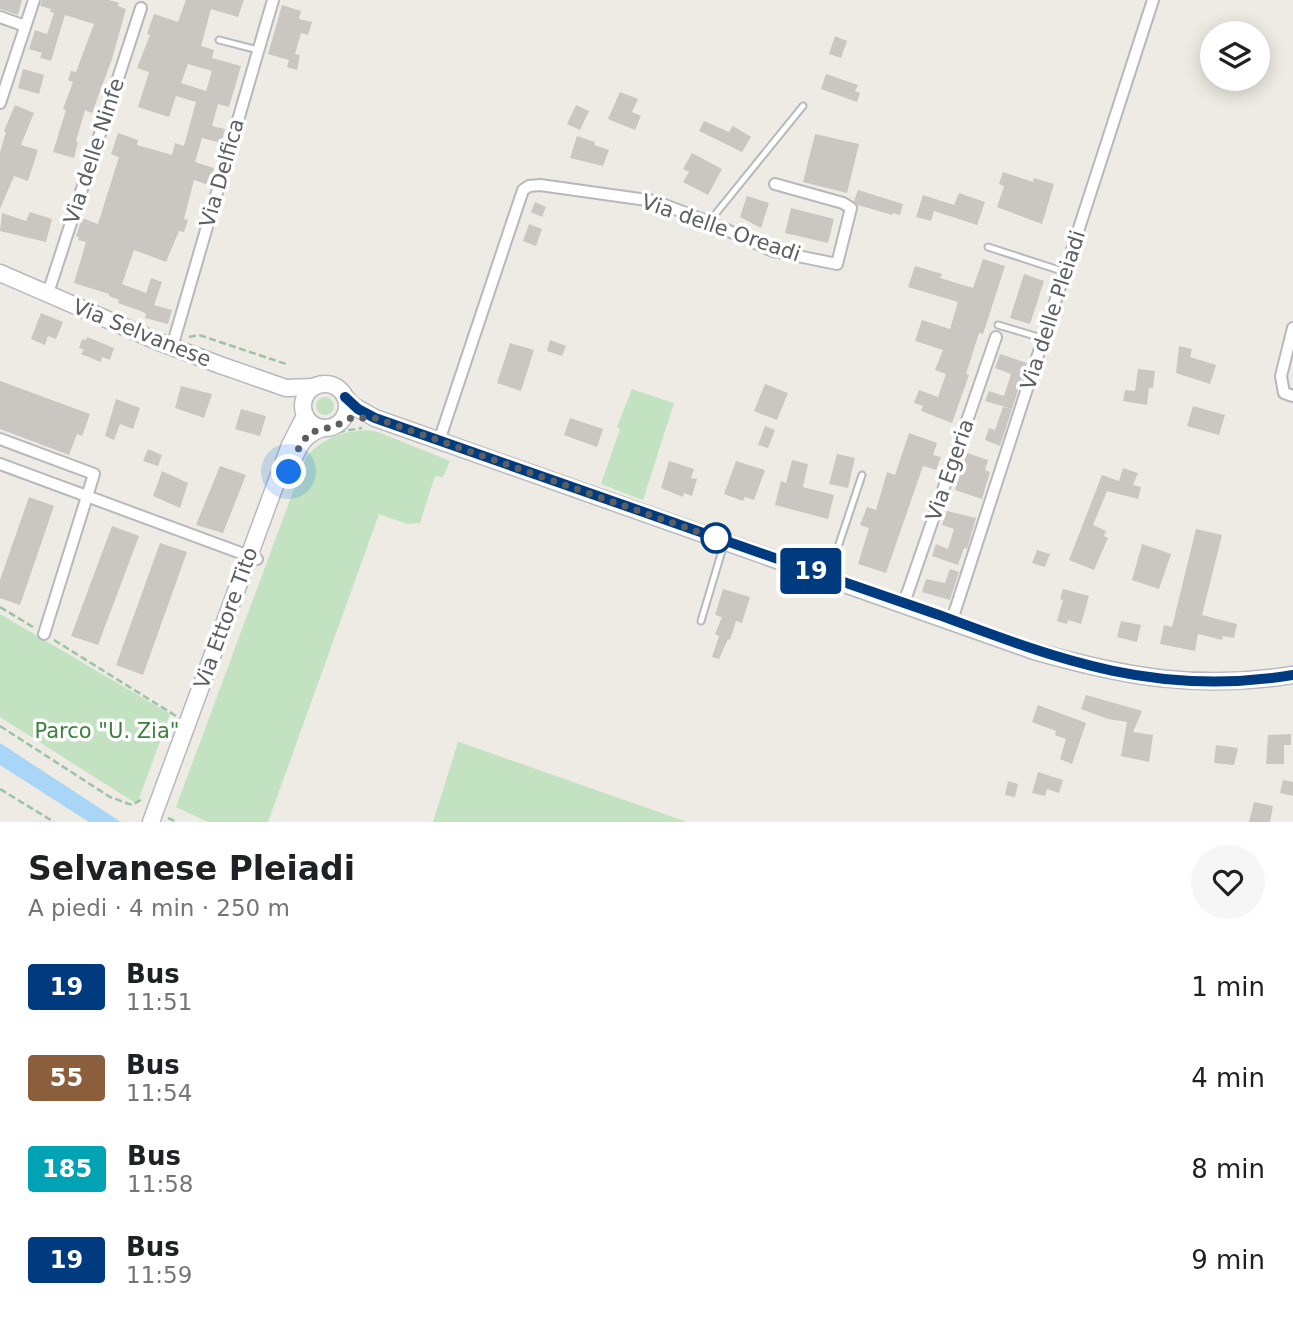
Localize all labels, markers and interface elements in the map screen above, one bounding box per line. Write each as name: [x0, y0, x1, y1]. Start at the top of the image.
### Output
map controls: [1200, 21, 1270, 91]
button: layers: [1200, 21, 1270, 91]
street label: Via delle Ninfe: [59, 75, 129, 227]
street label: Via Delfica: [195, 116, 249, 230]
street label: Via delle Oreadi: [638, 190, 804, 266]
street label: Via delle Pleiadi: [1016, 227, 1090, 393]
street label: Via Selvanese: [69, 294, 215, 372]
street label: Via Egeria: [921, 416, 979, 524]
your location: [271, 454, 306, 489]
unlabelled marker: [701, 523, 731, 553]
street label: Via Ettore Tito: [189, 544, 263, 692]
line badge: 19: [780, 548, 842, 594]
text: 19: [794, 557, 828, 585]
park label: Parco "U. Zia": [35, 719, 179, 743]
button: heart: [1191, 845, 1265, 919]
text: Selvanese Pleiadi: [28, 849, 355, 888]
text: A piedi · 4 min · 250 m: [28, 895, 290, 921]
text: Bus: [126, 959, 180, 989]
text: 1 min: [1191, 972, 1265, 1002]
text: 19: [50, 973, 83, 1001]
text: 11:51: [126, 989, 192, 1015]
text: Bus: [126, 1050, 180, 1080]
text: 4 min: [1191, 1063, 1265, 1093]
text: 55: [50, 1064, 83, 1092]
text: 11:54: [126, 1080, 192, 1106]
text: Bus: [127, 1141, 181, 1171]
text: 8 min: [1191, 1154, 1265, 1184]
text: 185: [42, 1155, 92, 1183]
text: 11:58: [127, 1171, 193, 1197]
text: Bus: [126, 1232, 180, 1262]
text: 9 min: [1191, 1245, 1265, 1275]
text: 19: [50, 1246, 83, 1274]
text: 11:59: [126, 1262, 192, 1288]

